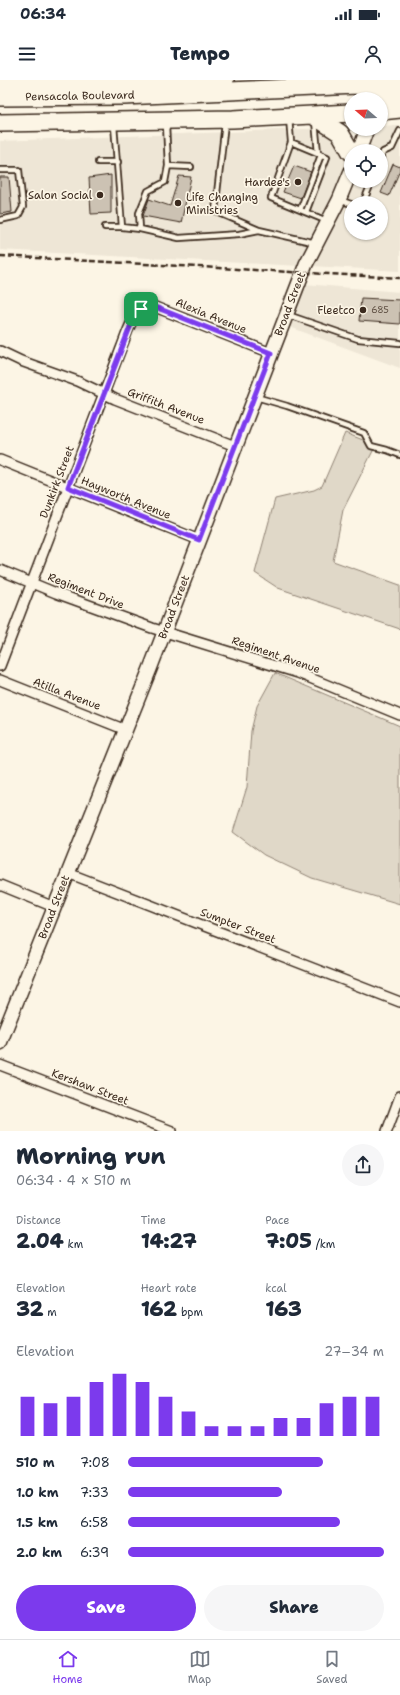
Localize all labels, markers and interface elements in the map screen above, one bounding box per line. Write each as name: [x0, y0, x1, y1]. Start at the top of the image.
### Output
text: 06:34: [20, 4, 66, 24]
text: Tempo: [170, 42, 230, 66]
icon: menu: [16, 43, 38, 65]
icon: person: [362, 43, 384, 65]
street label: Pensacola Boulevard: [25, 88, 135, 104]
north arrow: [344, 92, 388, 136]
map controls: [344, 92, 388, 240]
button: locate: [344, 144, 388, 188]
place label: Hardee's: [244, 175, 290, 190]
marker: Hardee's: [293, 177, 303, 187]
place label: Salon Social: [28, 188, 93, 203]
marker: Salon Social: [95, 190, 105, 200]
place label: Life Changing Ministries: [186, 190, 258, 218]
button: layers: [344, 196, 388, 240]
marker: Life Changing Ministries: [173, 198, 183, 208]
street label: Broad Street: [271, 270, 309, 338]
pin: [124, 292, 158, 326]
street label: Alexia Avenue: [173, 295, 249, 337]
icon: arrive: [130, 298, 152, 320]
place label: Fleetco: [317, 303, 355, 318]
house number: 685: [371, 304, 389, 316]
marker: Fleetco: [358, 305, 368, 315]
street label: Griffith Avenue: [125, 384, 207, 428]
street label: Dunkirk Street: [36, 443, 78, 520]
street label: Hayworth Avenue: [79, 473, 173, 523]
street label: Regiment Drive: [46, 570, 126, 612]
street label: Broad Street: [155, 573, 193, 641]
street label: Regiment Avenue: [230, 633, 322, 677]
street label: Atilla Avenue: [31, 674, 103, 714]
street label: Broad Street: [35, 873, 73, 941]
street label: Sumpter Street: [198, 905, 278, 947]
street label: Kershaw Street: [49, 1065, 131, 1109]
text: Morning run: [16, 1142, 166, 1171]
button: share: [342, 1144, 384, 1186]
text: 06:34 · 4 × 510 m: [16, 1172, 131, 1189]
text: Distance: [16, 1213, 61, 1228]
text: Time: [141, 1213, 166, 1228]
text: Pace: [265, 1213, 290, 1228]
text: 2.04: [16, 1228, 64, 1254]
text: 14:27: [141, 1228, 197, 1254]
text: 7:05: [265, 1228, 312, 1254]
text: km: [64, 1237, 83, 1252]
text: /km: [312, 1237, 335, 1252]
text: Elevation: [16, 1281, 65, 1296]
text: Heart rate: [141, 1281, 197, 1296]
text: kcal: [265, 1281, 287, 1296]
text: 32: [16, 1296, 44, 1322]
text: 162: [141, 1296, 177, 1322]
text: 163: [265, 1296, 302, 1322]
text: m: [44, 1305, 57, 1320]
text: bpm: [177, 1305, 203, 1320]
text: Elevation: [16, 1343, 74, 1360]
text: 27–34 m: [324, 1343, 384, 1360]
text: 510 m: [16, 1454, 55, 1471]
text: 7:08: [80, 1454, 110, 1471]
text: 1.0 km: [16, 1484, 58, 1501]
text: 7:33: [80, 1484, 109, 1501]
text: 1.5 km: [16, 1514, 58, 1531]
text: 6:58: [80, 1514, 109, 1531]
text: 2.0 km: [16, 1544, 62, 1561]
text: 6:39: [80, 1544, 109, 1561]
button: Save: [16, 1585, 196, 1631]
button: Share: [204, 1585, 384, 1631]
tab: Home: [52, 1648, 83, 1687]
tab: Map: [188, 1648, 211, 1687]
tab: Saved: [316, 1648, 348, 1687]

